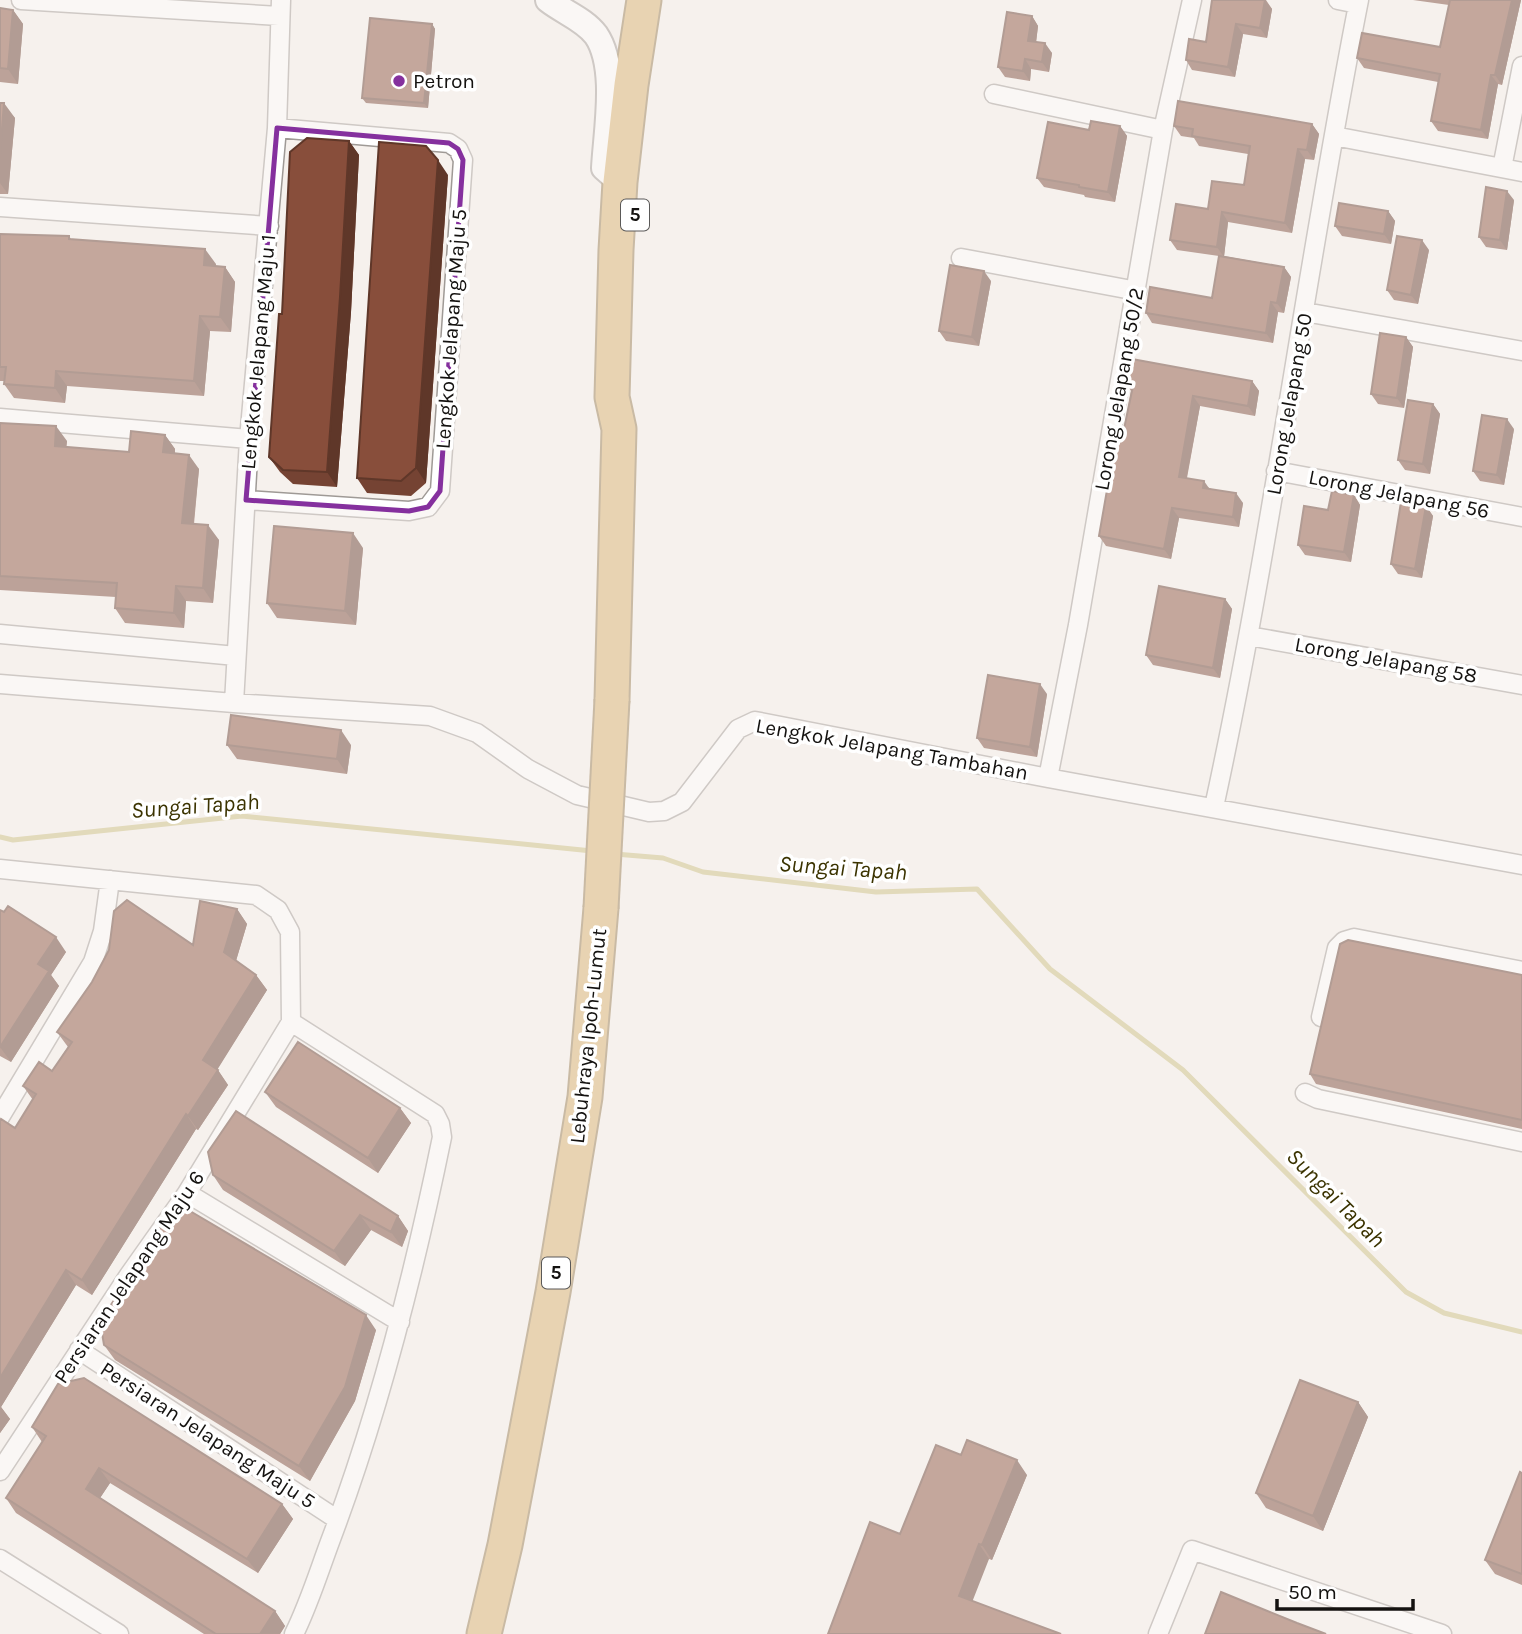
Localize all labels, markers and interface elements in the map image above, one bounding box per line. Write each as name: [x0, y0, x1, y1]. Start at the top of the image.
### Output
place label: Petron: [413, 69, 475, 93]
marker: Petron: [391, 73, 407, 89]
road number: 5: [621, 200, 649, 230]
street label: Lengkok Jelapang Maju 5: [431, 208, 471, 450]
street label: Lengkok Jelapang Maju 1: [236, 233, 280, 471]
street label: Lorong Jelapang 50/2: [1089, 286, 1149, 492]
street label: Lorong Jelapang 50: [1261, 311, 1317, 497]
street label: Lorong Jelapang 56: [1306, 465, 1492, 523]
street label: Lorong Jelapang 58: [1293, 632, 1479, 688]
street label: Lengkok Jelapang Tambahan: [754, 713, 1030, 785]
water label: Sungai Tapah: [130, 788, 260, 824]
water label: Sungai Tapah: [778, 850, 908, 886]
street label: Lebuhraya Ipoh-Lumut: [565, 927, 611, 1145]
water label: Sungai Tapah: [1281, 1143, 1391, 1253]
street label: Persiaran Jelapang Maju 6: [49, 1166, 209, 1388]
road number: 5: [542, 1258, 570, 1288]
street label: Persiaran Jelapang Maju 5: [96, 1357, 320, 1513]
scale bar: [1277, 1568, 1414, 1612]
text: 50 m: [1288, 1580, 1337, 1604]

